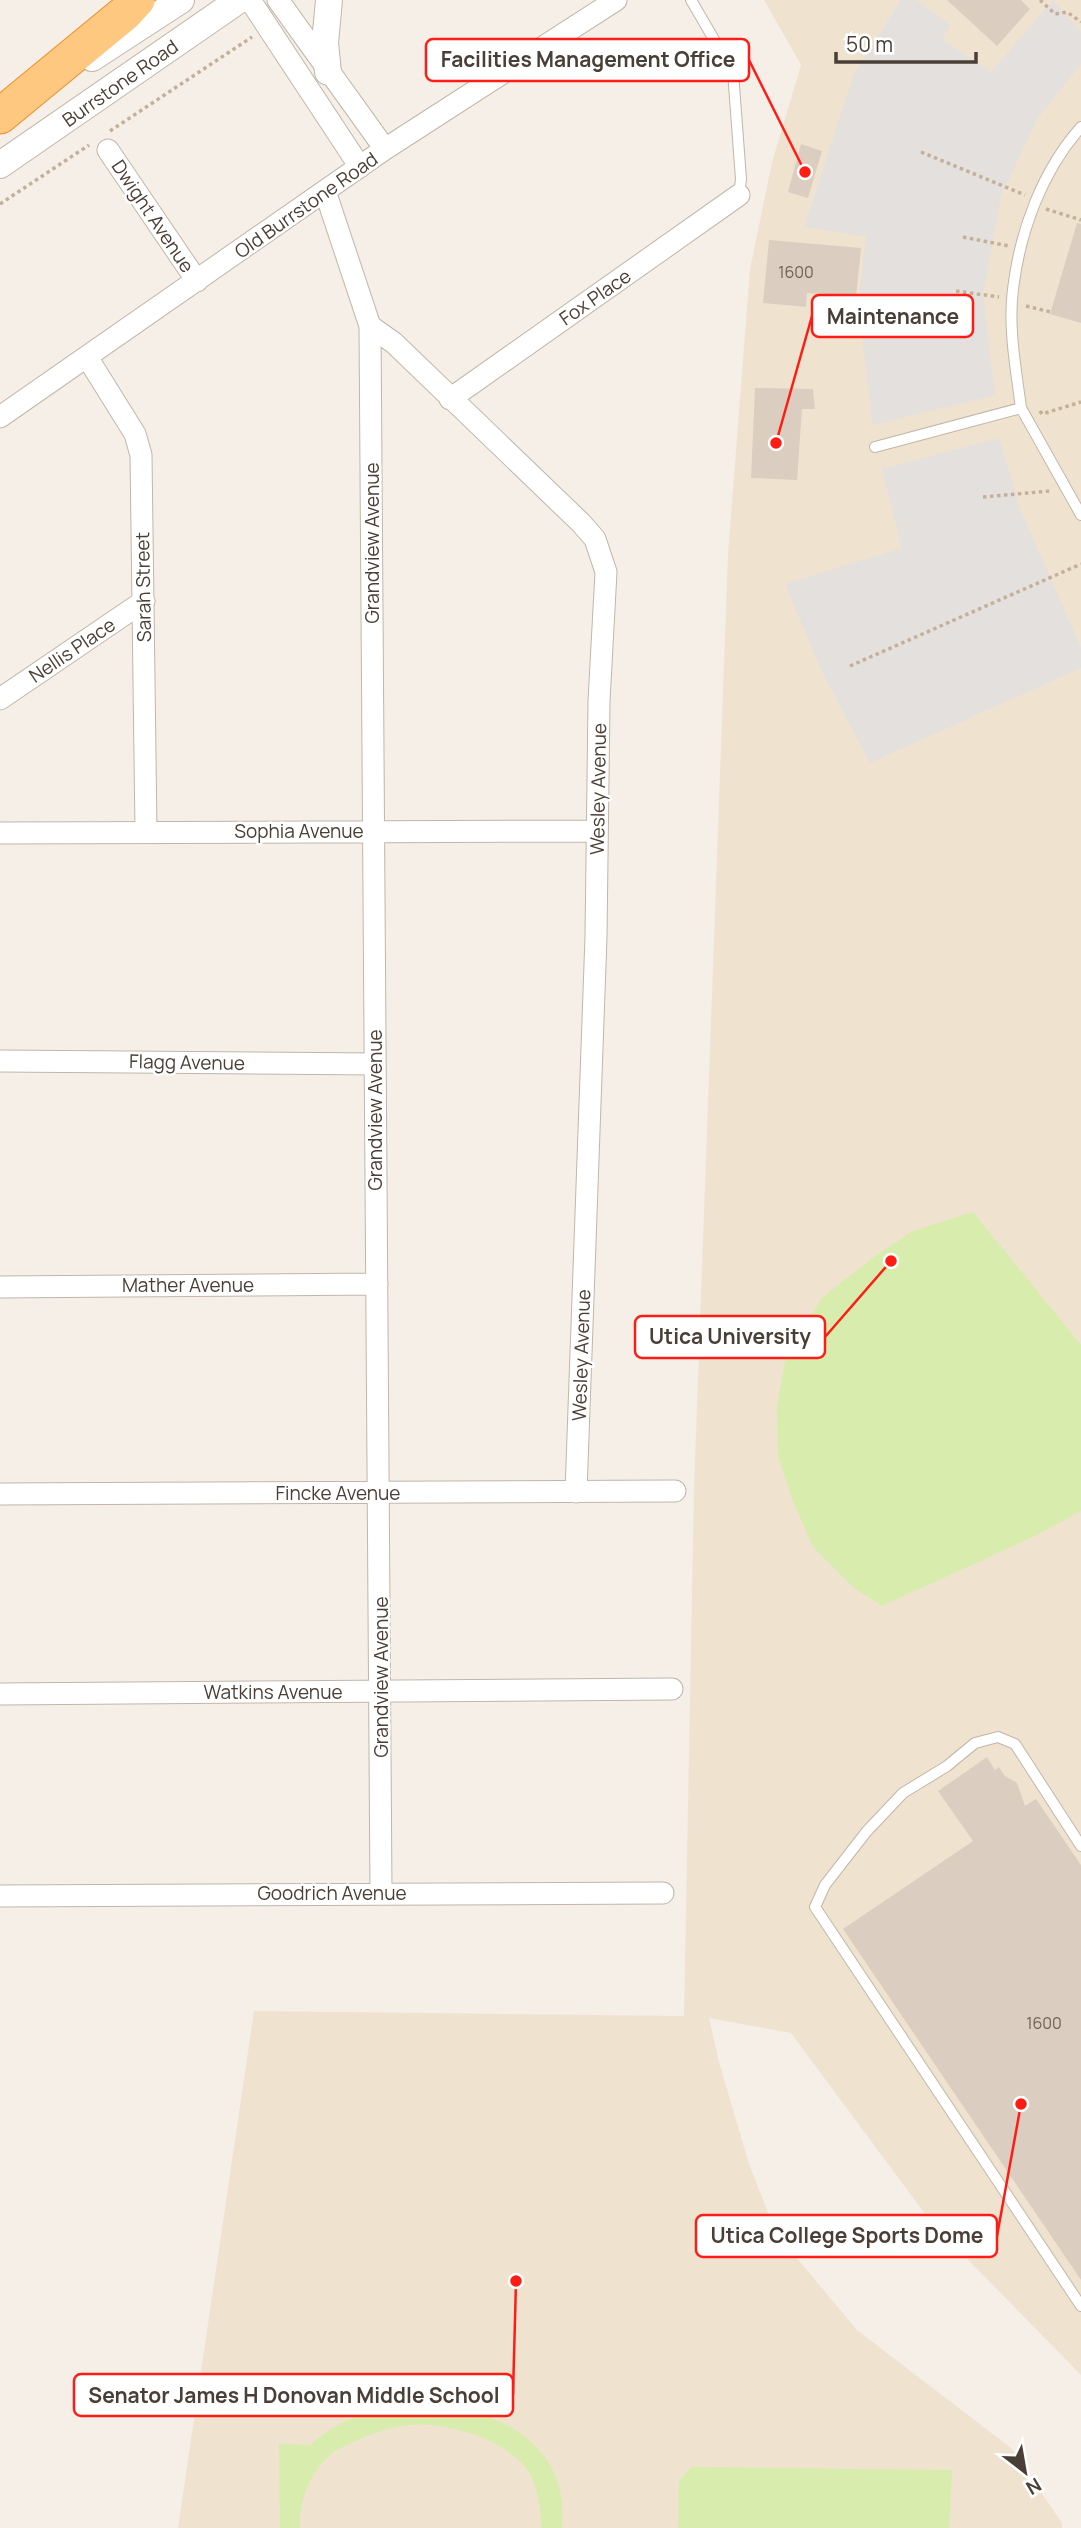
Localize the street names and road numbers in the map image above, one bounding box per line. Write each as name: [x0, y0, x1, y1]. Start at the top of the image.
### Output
street label: Burrstone Road: [57, 33, 183, 133]
street label: Old Burrstone Road: [229, 146, 383, 264]
street label: Dwight Avenue: [106, 155, 200, 277]
street label: Fox Place: [554, 263, 636, 331]
street label: Grandview Avenue: [359, 462, 385, 624]
street label: Sarah Street: [129, 532, 157, 642]
street label: Nellis Place: [24, 612, 120, 688]
street label: Wesley Avenue: [584, 723, 612, 855]
street label: Sophia Avenue: [234, 818, 364, 844]
street label: Grandview Avenue: [362, 1029, 388, 1191]
street label: Flagg Avenue: [129, 1048, 245, 1076]
street label: Mather Avenue: [122, 1272, 254, 1298]
street label: Wesley Avenue: [566, 1289, 596, 1421]
street label: Fincke Avenue: [276, 1480, 400, 1506]
street label: Grandview Avenue: [368, 1596, 394, 1758]
street label: Watkins Avenue: [203, 1679, 343, 1705]
street label: Goodrich Avenue: [257, 1880, 407, 1906]

